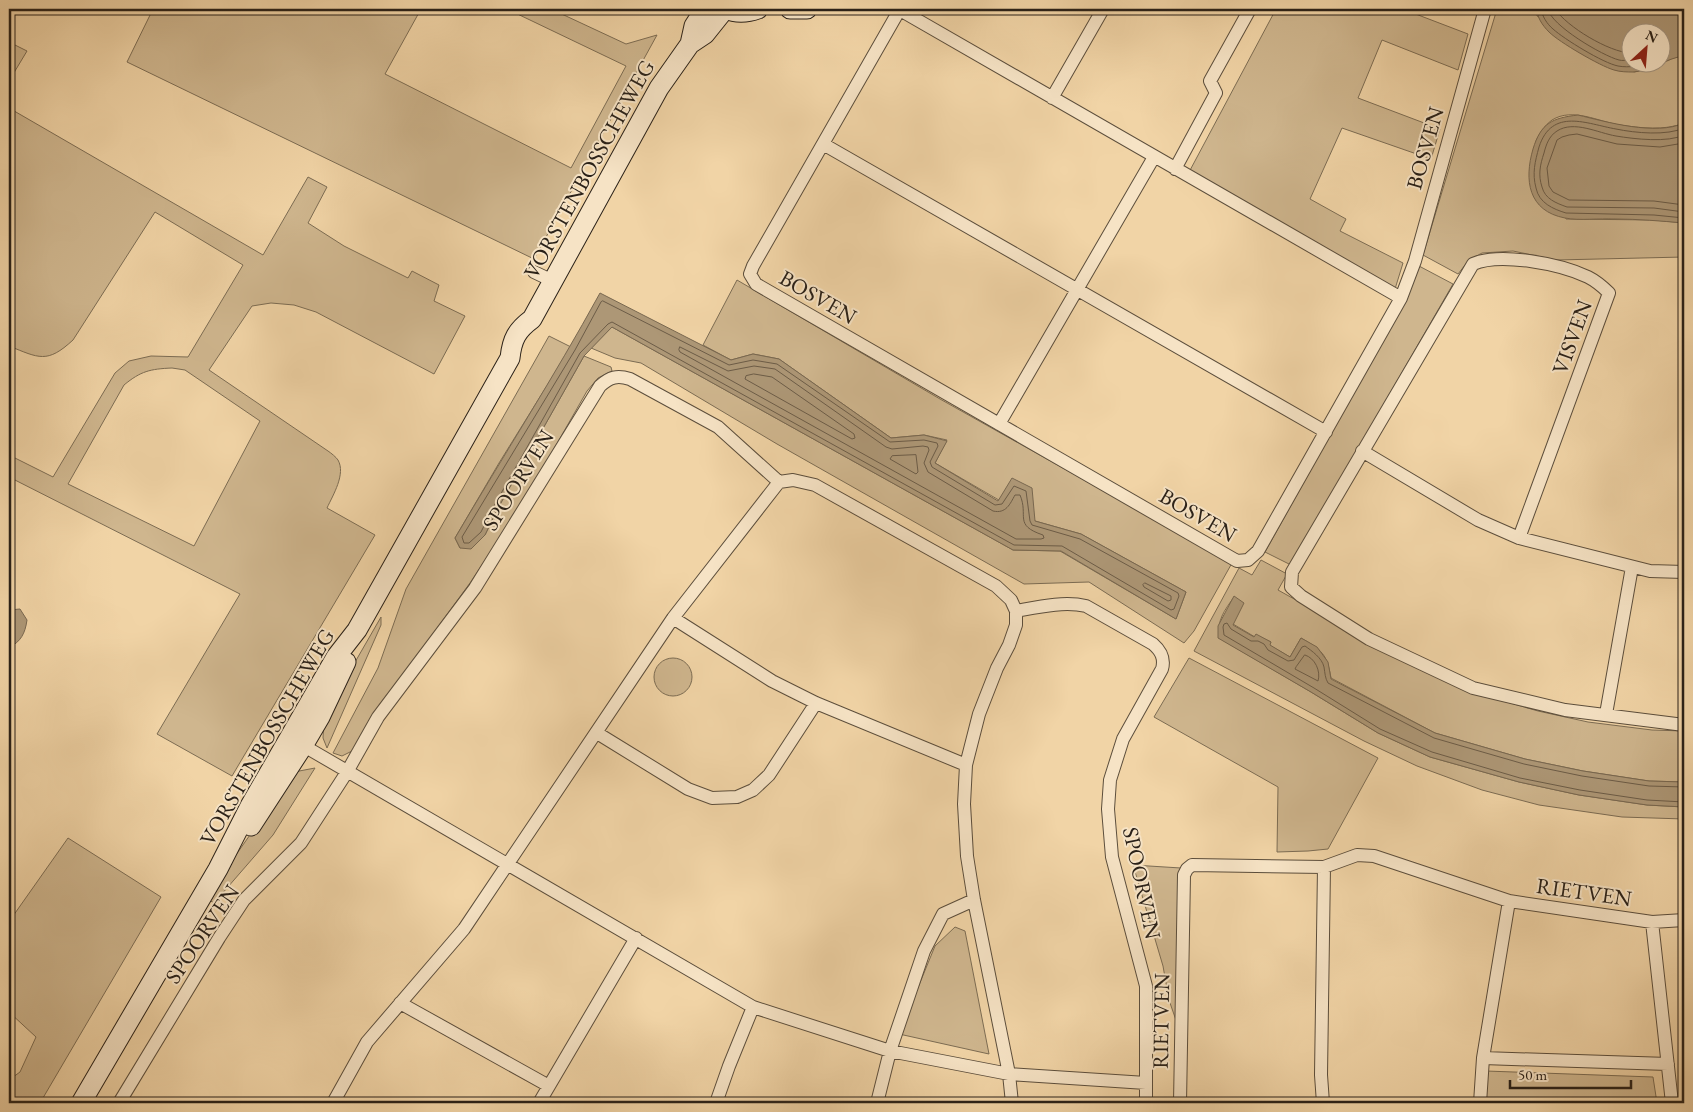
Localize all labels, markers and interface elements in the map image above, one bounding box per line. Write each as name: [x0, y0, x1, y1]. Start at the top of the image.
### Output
north arrow: [1620, 22, 1670, 72]
text: N: [1643, 26, 1661, 47]
street label: VORSTENBOSSCHEWEG: [517, 54, 661, 284]
street label: BOSVEN: [1399, 103, 1451, 193]
street label: BOSVEN: [774, 263, 862, 331]
street label: VISVEN: [1545, 295, 1599, 378]
street label: SPOORVEN: [476, 424, 561, 536]
street label: BOSVEN: [1154, 481, 1242, 549]
street label: VORSTENBOSSCHEWEG: [193, 623, 341, 851]
street label: SPOORVEN: [1116, 824, 1168, 942]
street label: RIETVEN: [1535, 871, 1634, 913]
street label: SPOORVEN: [158, 878, 246, 989]
street label: RIETVEN: [1146, 972, 1176, 1069]
scale bar: [1510, 1057, 1632, 1089]
text: 50 m: [1518, 1065, 1547, 1084]

